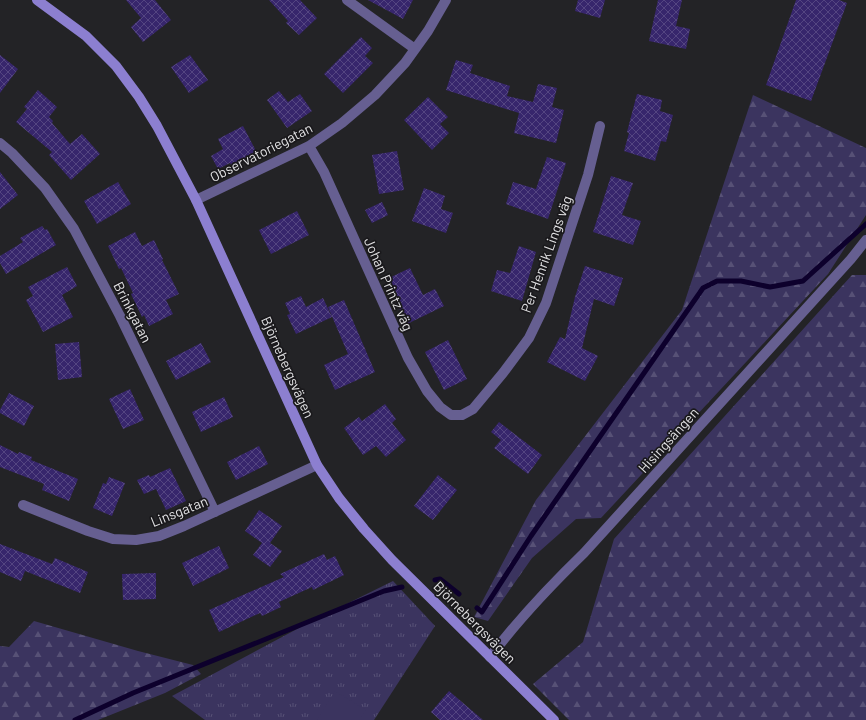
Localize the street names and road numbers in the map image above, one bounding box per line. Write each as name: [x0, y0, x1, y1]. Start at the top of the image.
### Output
street label: Observatoriegatan: [207, 119, 315, 185]
street label: Per Henrik Lings väg: [517, 193, 575, 315]
street label: Johan Printz väg: [361, 235, 417, 333]
street label: Brinkgatan: [110, 279, 156, 345]
street label: Björnebergsvägen: [258, 314, 318, 420]
street label: Hisingsängen: [634, 404, 702, 476]
street label: Linsgatan: [148, 492, 210, 530]
street label: Björnebergsvägen: [430, 577, 520, 667]

